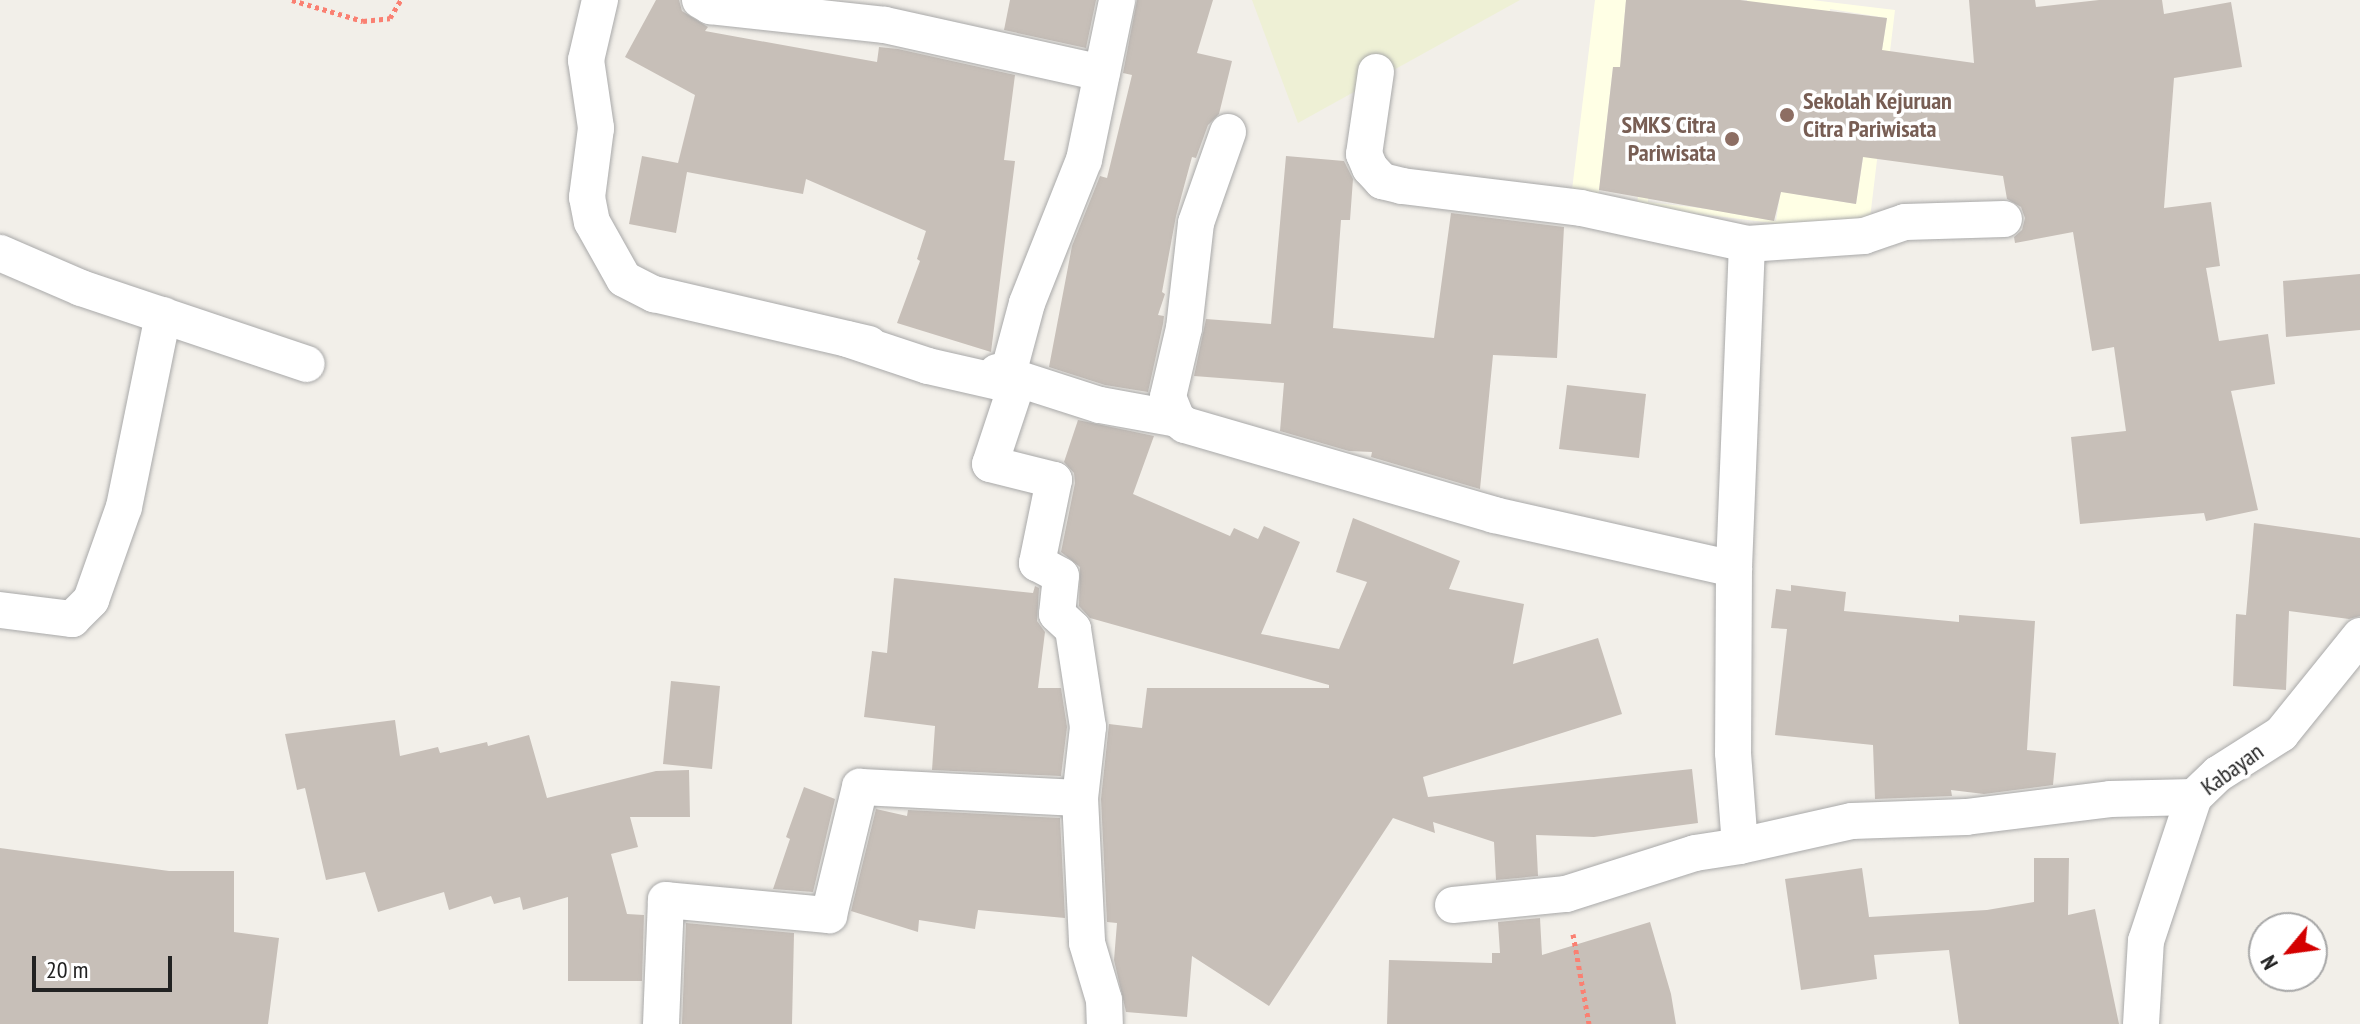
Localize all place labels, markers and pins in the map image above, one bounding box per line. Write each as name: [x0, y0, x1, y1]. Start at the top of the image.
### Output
place label: Sekolah Kejuruan Citra Pariwisata: [1803, 87, 1952, 143]
marker: Sekolah Kejuruan Citra Pariwisata: [1778, 106, 1796, 124]
place label: SMKS Citra Pariwisata: [1621, 111, 1716, 167]
marker: SMKS Citra Pariwisata: [1723, 130, 1741, 148]

